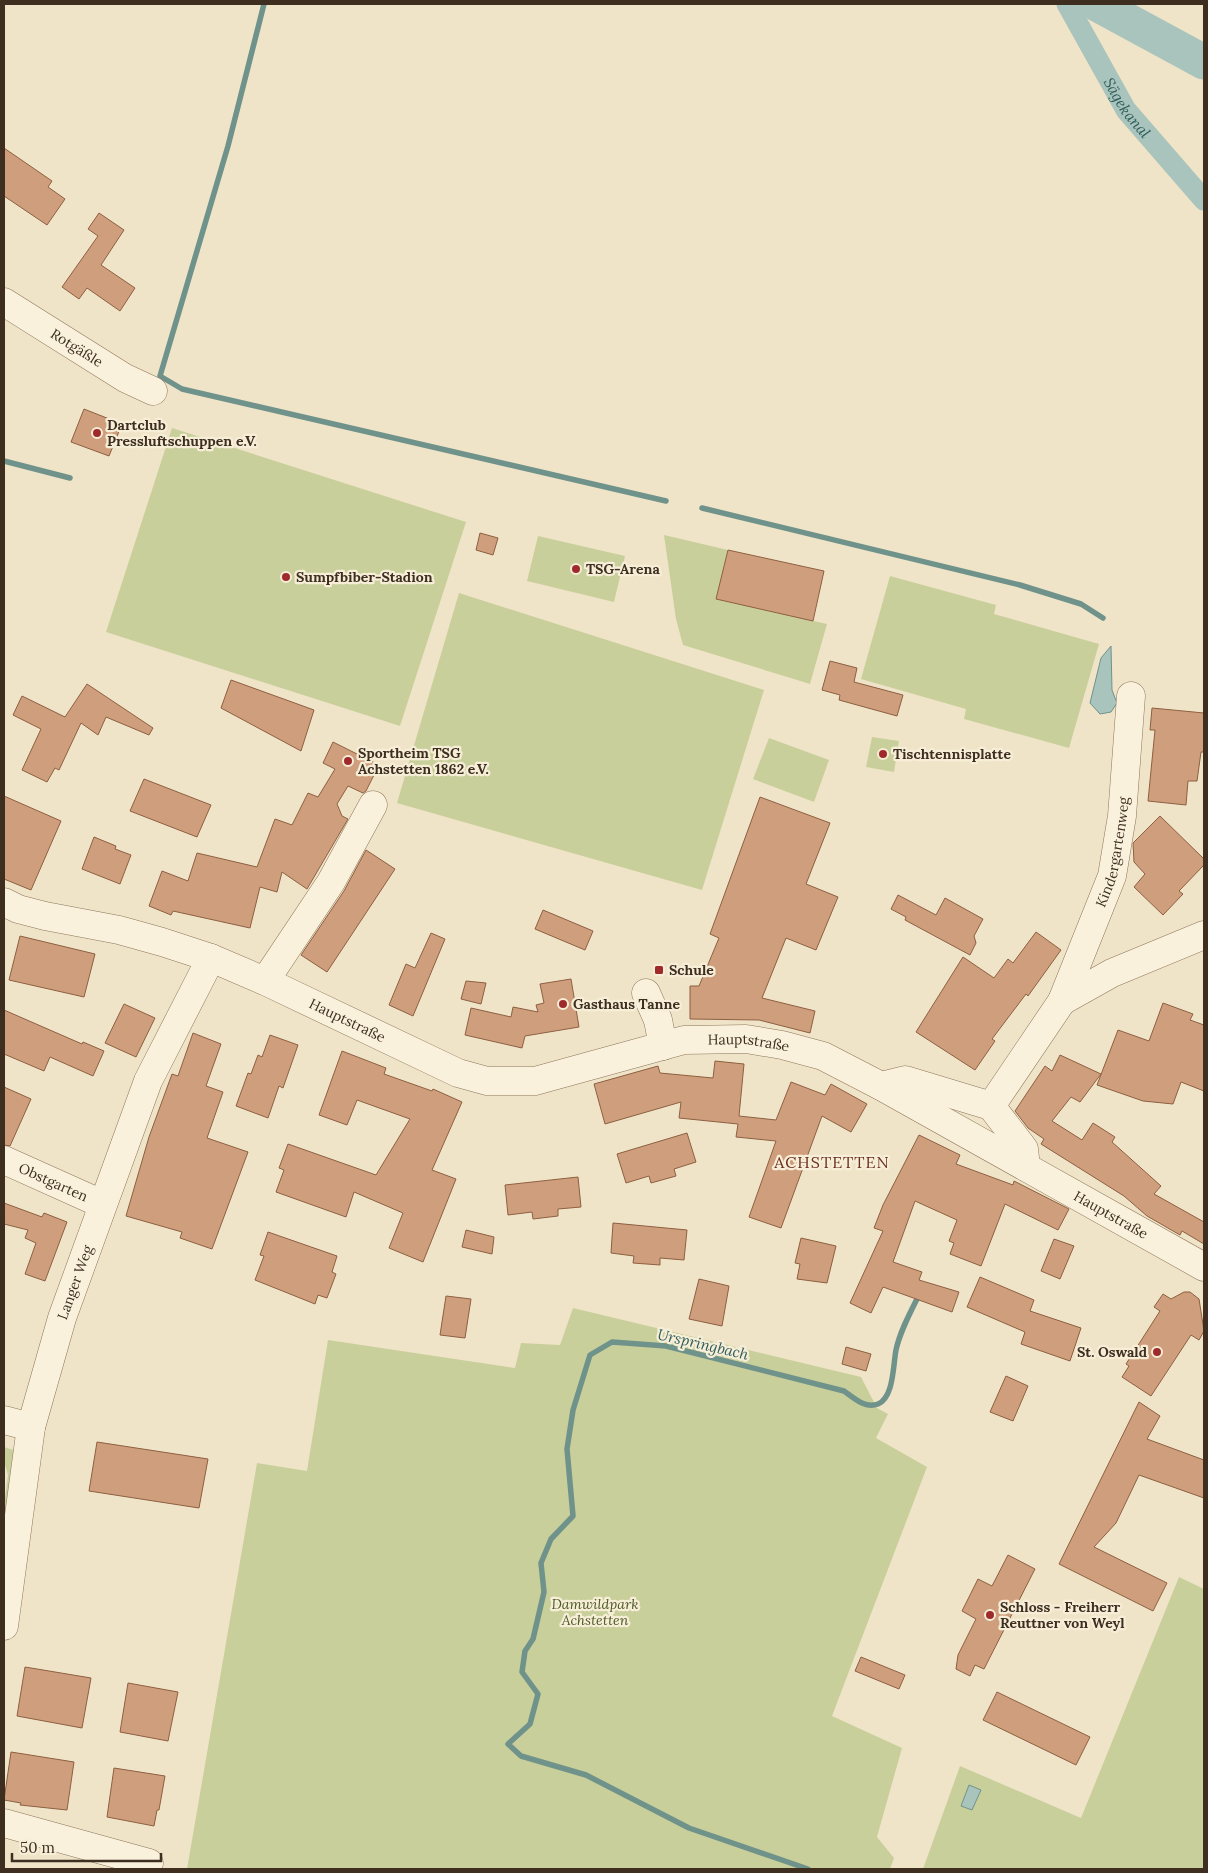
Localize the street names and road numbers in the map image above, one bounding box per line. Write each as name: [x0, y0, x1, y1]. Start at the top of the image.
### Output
street label: Rotgäßle: [47, 325, 107, 371]
street label: Kindergartenweg: [1091, 796, 1132, 910]
street label: Hauptstraße: [306, 994, 389, 1046]
street label: Hauptstraße: [708, 1030, 792, 1056]
street label: Obstgarten: [16, 1159, 91, 1206]
street label: Hauptstraße: [1071, 1187, 1152, 1243]
street label: Langer Weg: [53, 1242, 97, 1322]

